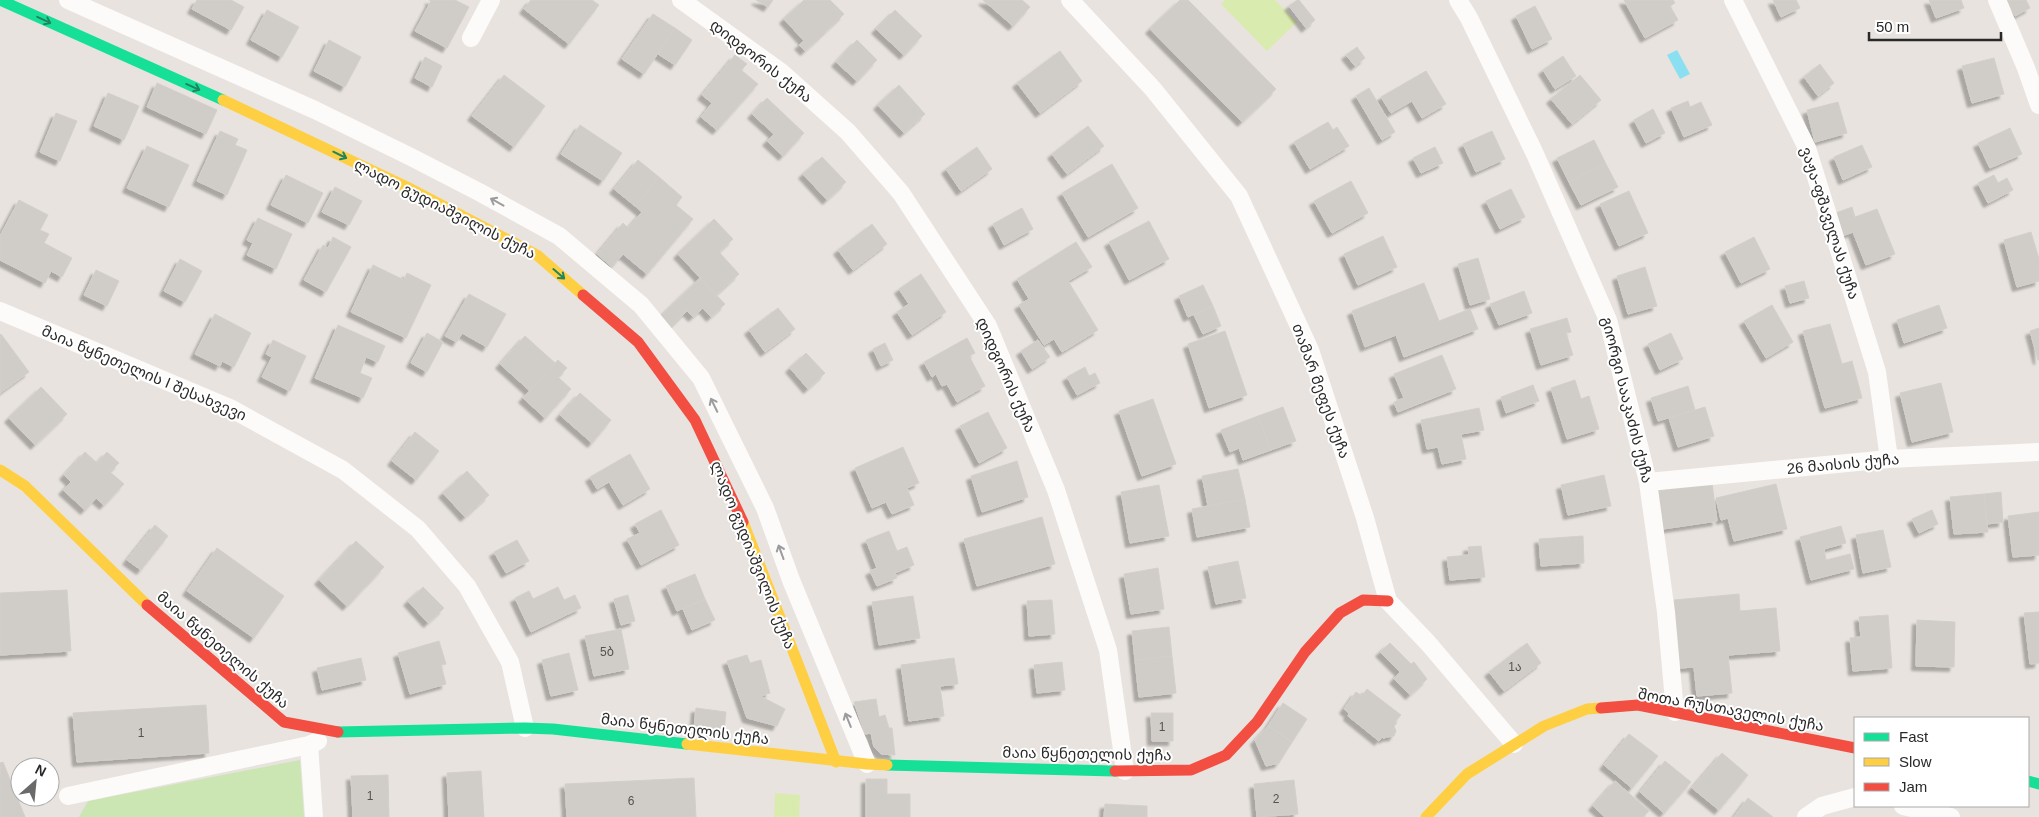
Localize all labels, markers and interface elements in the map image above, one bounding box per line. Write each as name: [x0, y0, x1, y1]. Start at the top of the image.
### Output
scale bar: [1869, 10, 2002, 42]
one-way arrow: [36, 16, 51, 26]
street label: დიდგორის ქუჩა: [706, 16, 816, 106]
text: 50 m: [1876, 18, 1909, 35]
one-way arrow: [185, 82, 200, 92]
street label: ვაჟა-ფშაველას ქუჩა: [1797, 144, 1863, 302]
one-way arrow: [332, 151, 347, 160]
street label: ლადო გუდიაშვილის ქუჩა: [351, 155, 539, 263]
one-way arrow: [489, 197, 504, 207]
one-way arrow: [552, 268, 565, 279]
street label: დიდგორის ქუჩა: [972, 315, 1040, 435]
street label: გიორგი სააკაძის ქუჩა: [1598, 315, 1656, 485]
street label: თამარ მეფეს ქუჩა: [1288, 321, 1354, 461]
street label: მაია წყნეთელის I შესახვევი: [39, 322, 249, 424]
one-way arrow: [709, 398, 718, 413]
street label: 26 მაისის ქუჩა: [1786, 450, 1900, 478]
street label: ლადო გუდიაშვილის ქუჩა: [707, 458, 799, 652]
one-way arrow: [776, 545, 785, 561]
street label: მაია წყნეთელის ქუჩა: [153, 588, 293, 712]
house number: 5ბ: [600, 645, 614, 659]
house number: 1ა: [1508, 660, 1522, 674]
street label: შოთა რუსთაველის ქუჩა: [1637, 685, 1825, 735]
street label: მაია წყნეთელის ქუჩა: [600, 710, 770, 748]
one-way arrow: [843, 712, 852, 728]
legend: [1854, 717, 2029, 807]
house number: 1: [1159, 720, 1166, 734]
house number: 1: [138, 726, 145, 740]
text: Fast: [1899, 728, 1929, 745]
street label: მაია წყნეთელის ქუჩა: [1002, 744, 1172, 764]
text: Slow: [1899, 753, 1932, 770]
north arrow: [10, 757, 60, 807]
text: N: [33, 761, 49, 780]
text: Jam: [1899, 778, 1927, 795]
house number: 1: [367, 789, 374, 803]
house number: 2: [1273, 792, 1280, 806]
house number: 6: [628, 794, 635, 808]

